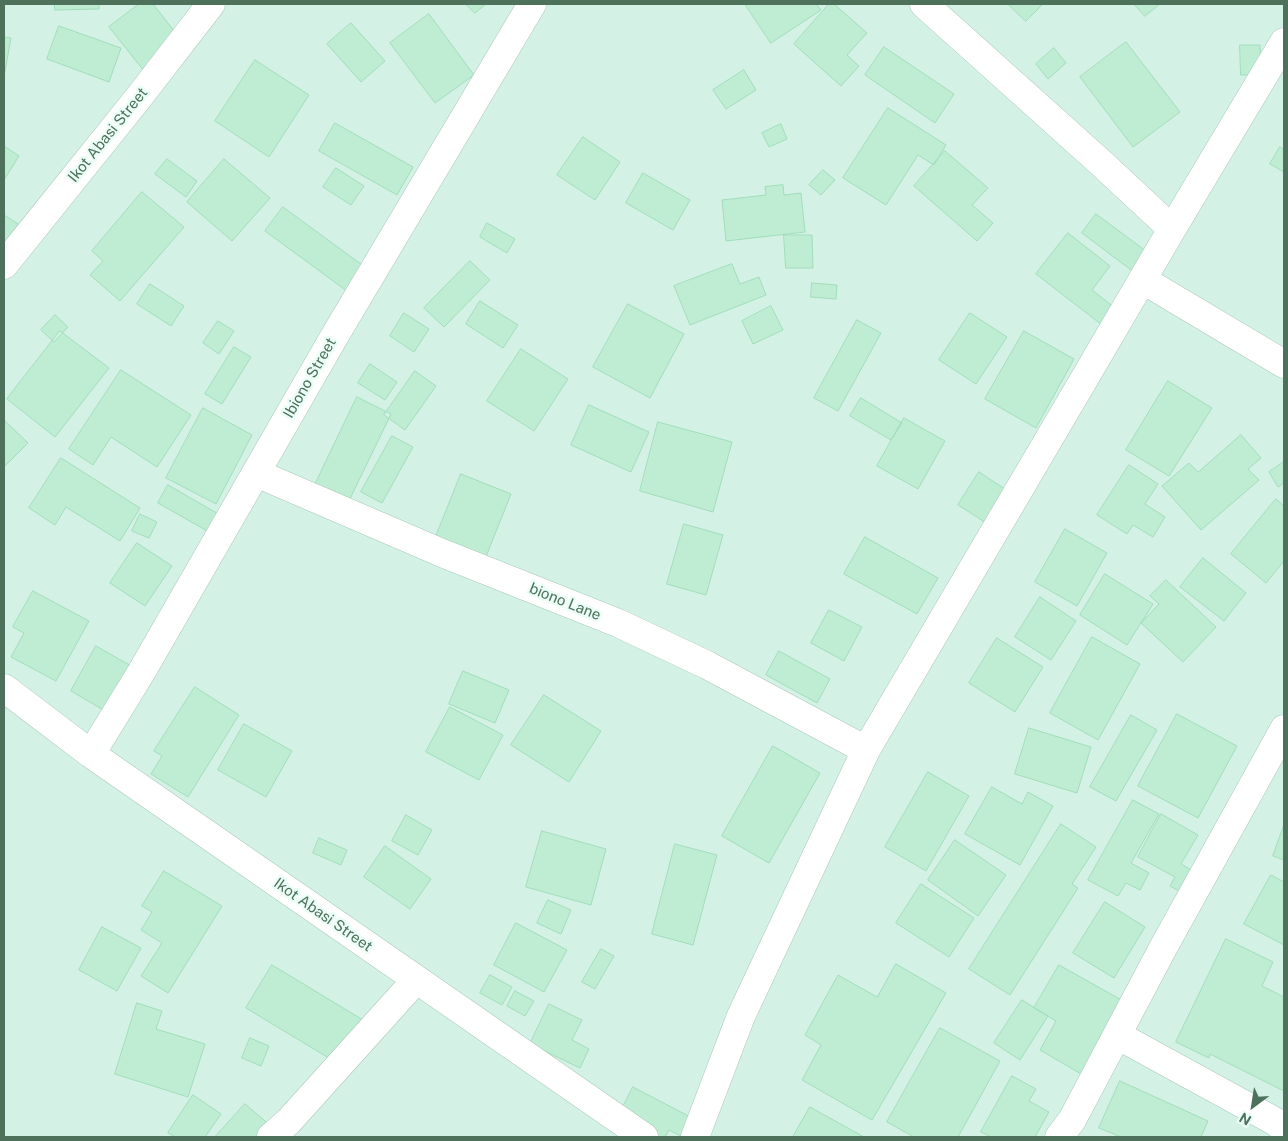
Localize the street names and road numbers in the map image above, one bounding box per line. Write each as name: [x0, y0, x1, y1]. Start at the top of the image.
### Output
street label: Ikot Abasi Street: [64, 84, 152, 186]
street label: Ibiono Street: [280, 335, 340, 421]
street label: biono Lane: [526, 579, 604, 625]
street label: Ikot Abasi Street: [270, 874, 376, 956]

